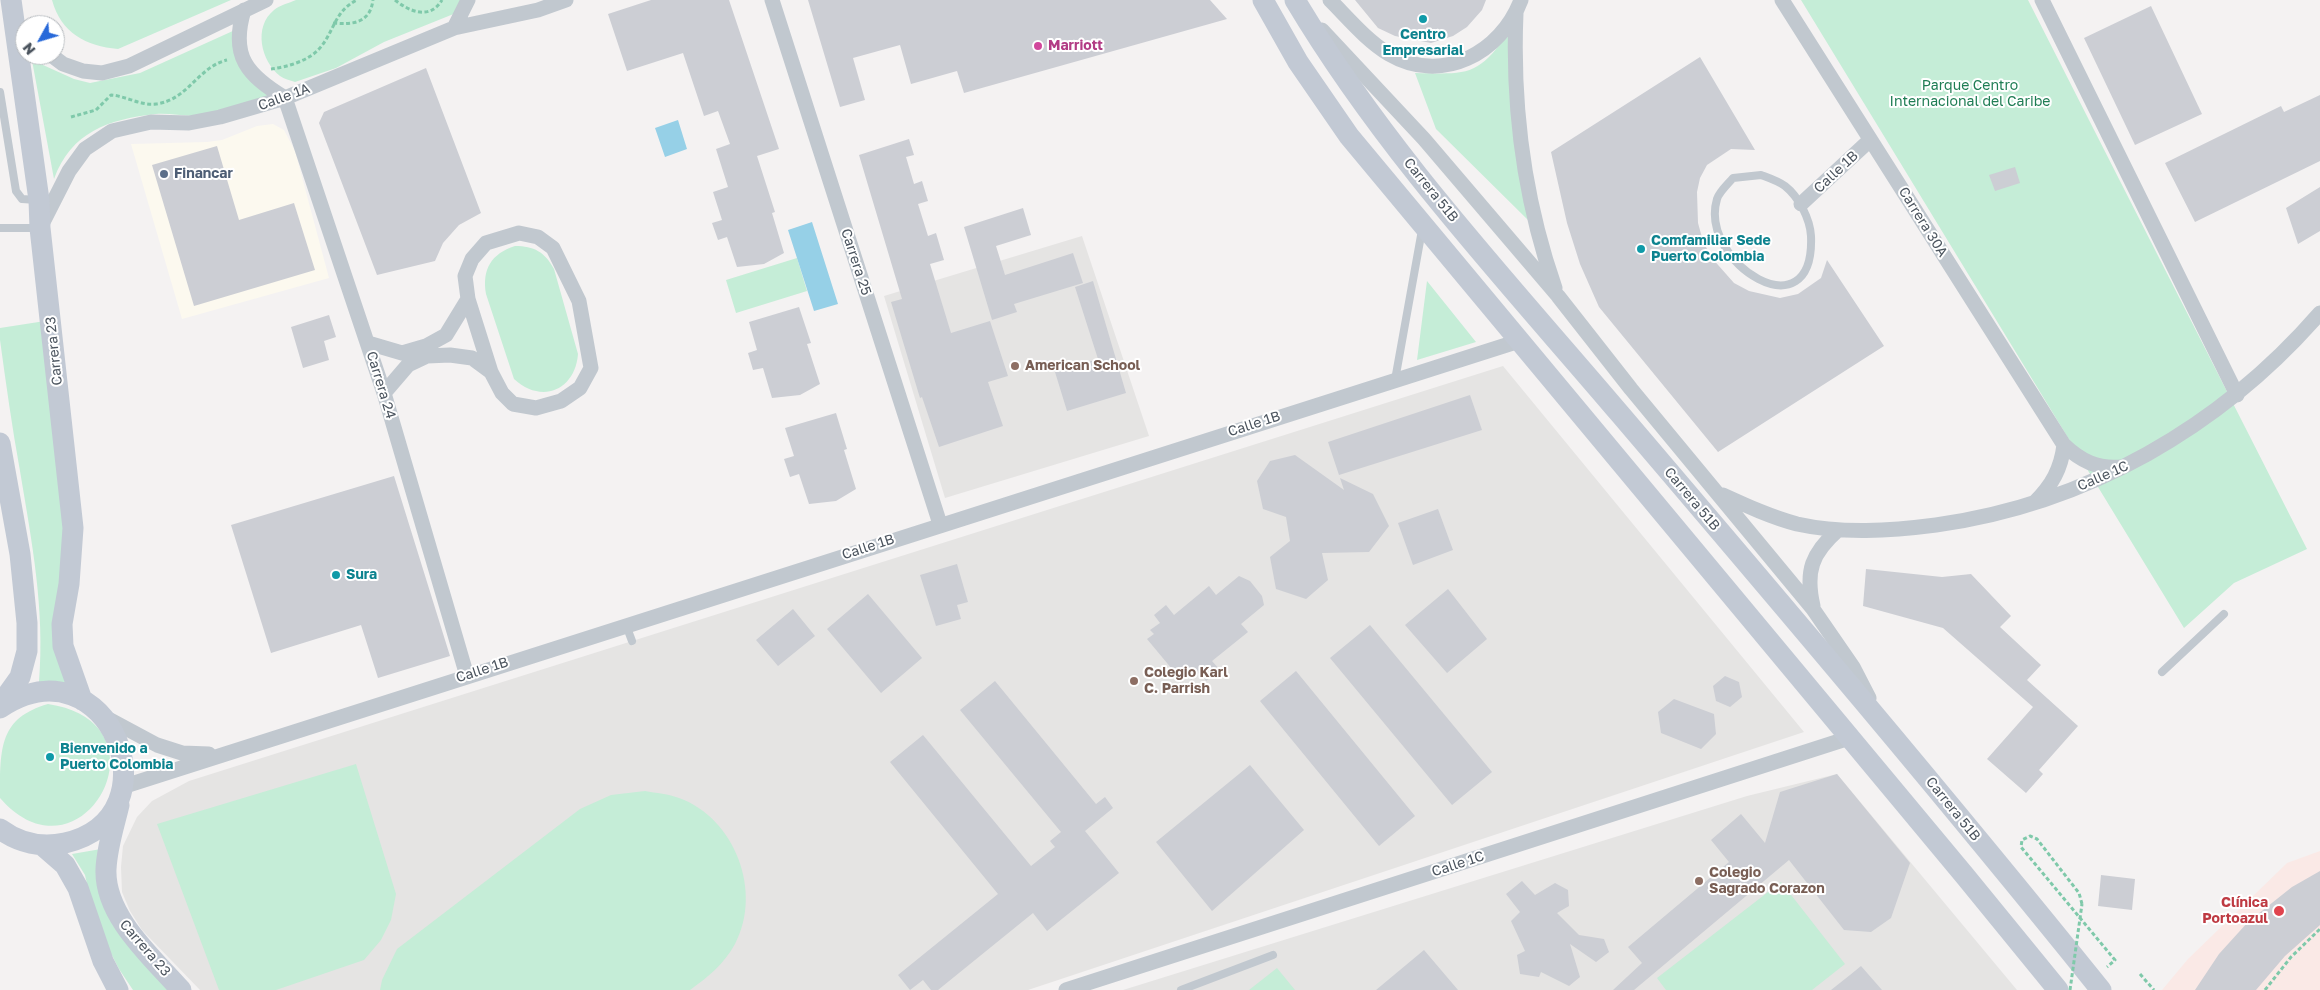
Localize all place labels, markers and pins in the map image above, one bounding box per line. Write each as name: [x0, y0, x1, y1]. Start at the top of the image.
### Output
marker: Centro Empresarial: [1417, 13, 1429, 25]
place label: Centro Empresarial: [1382, 27, 1464, 59]
place label: Marriott: [1048, 38, 1103, 54]
marker: Marriott: [1032, 40, 1044, 52]
place label: Financar: [174, 166, 233, 182]
marker: Financar: [158, 168, 170, 180]
place label: Comfamiliar Sede Puerto Colombia: [1651, 233, 1771, 266]
marker: Comfamiliar Sede Puerto Colombia: [1635, 243, 1647, 255]
place label: American School: [1025, 358, 1140, 374]
marker: American School: [1009, 360, 1021, 372]
place label: Sura: [346, 567, 377, 583]
marker: Sura: [330, 569, 342, 581]
place label: Colegio Karl C. Parrish: [1144, 665, 1228, 698]
marker: Colegio Karl C. Parrish: [1128, 675, 1140, 687]
place label: Bienvenido a Puerto Colombia: [60, 741, 173, 774]
marker: Bienvenido a Puerto Colombia: [44, 751, 56, 763]
place label: Colegio Sagrado Corazon: [1709, 865, 1825, 898]
marker: Colegio Sagrado Corazon: [1693, 875, 1705, 887]
place label: Clínica Portoazul: [2202, 895, 2268, 928]
marker: Clínica Portoazul: [2272, 904, 2286, 918]

